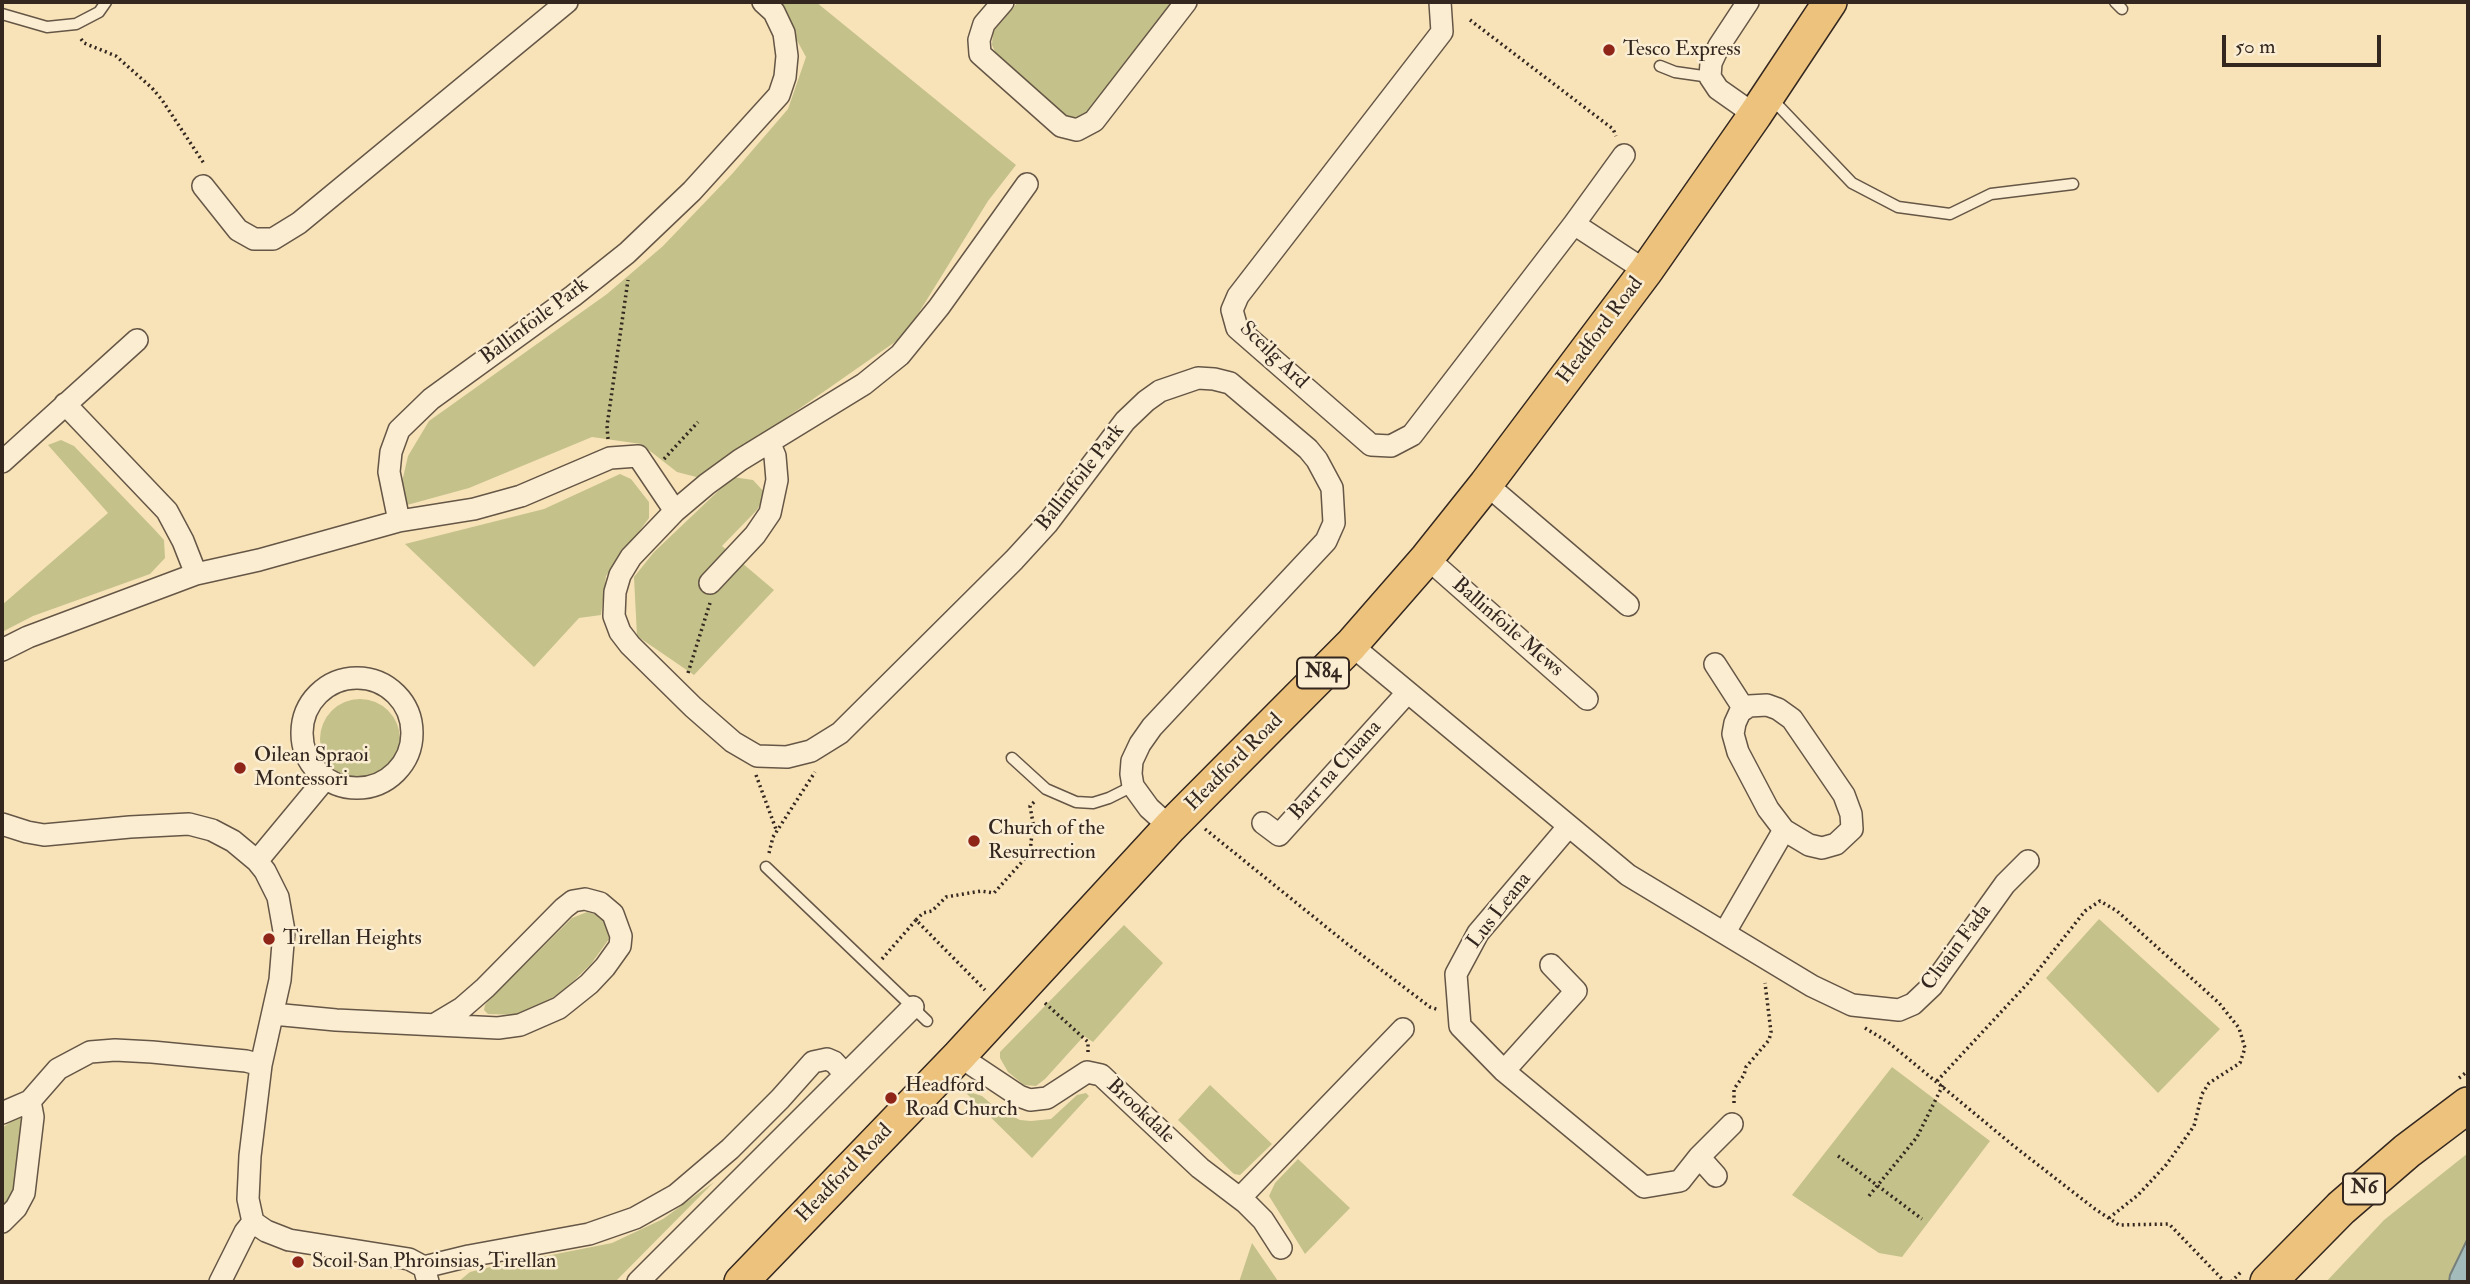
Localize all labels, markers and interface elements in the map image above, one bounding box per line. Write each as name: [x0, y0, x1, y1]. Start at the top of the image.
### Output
scale bar: [2225, 21, 2384, 65]
text: 50 m: [2235, 33, 2276, 60]
place label: Tesco Express: [1623, 37, 1741, 63]
marker: Tesco Express: [1601, 42, 1617, 58]
street label: Headford Road: [1552, 272, 1650, 390]
street label: Ballinfoile Park: [476, 273, 594, 371]
street label: Sceilg Ard: [1233, 317, 1313, 395]
street label: Ballinfoile Park: [1031, 420, 1131, 536]
street label: Ballinfoile Mews: [1446, 573, 1568, 683]
road number: N84: [1297, 658, 1349, 688]
street label: Headford Road: [1181, 709, 1289, 817]
street label: Barr na Cluana: [1284, 716, 1388, 826]
place label: Oilean Spraoi Montessori: [254, 743, 369, 793]
marker: Oilean Spraoi Montessori: [232, 760, 248, 776]
place label: Church of the Resurrection: [988, 816, 1105, 866]
marker: Church of the Resurrection: [966, 833, 982, 849]
street label: Lus Leana: [1462, 868, 1538, 954]
street label: Cluain Fada: [1916, 900, 1998, 996]
place label: Tirellan Heights: [283, 926, 422, 952]
marker: Tirellan Heights: [261, 931, 277, 947]
place label: Headford Road Church: [905, 1073, 1018, 1123]
street label: Brookdale: [1101, 1074, 1179, 1150]
marker: Headford Road Church: [883, 1090, 899, 1106]
street label: Headford Road: [792, 1119, 898, 1229]
road number: N6: [2343, 1174, 2385, 1204]
place label: Scoil San Phroinsias, Tirellan: [312, 1249, 556, 1275]
marker: Scoil San Phroinsias, Tirellan: [290, 1254, 306, 1270]

